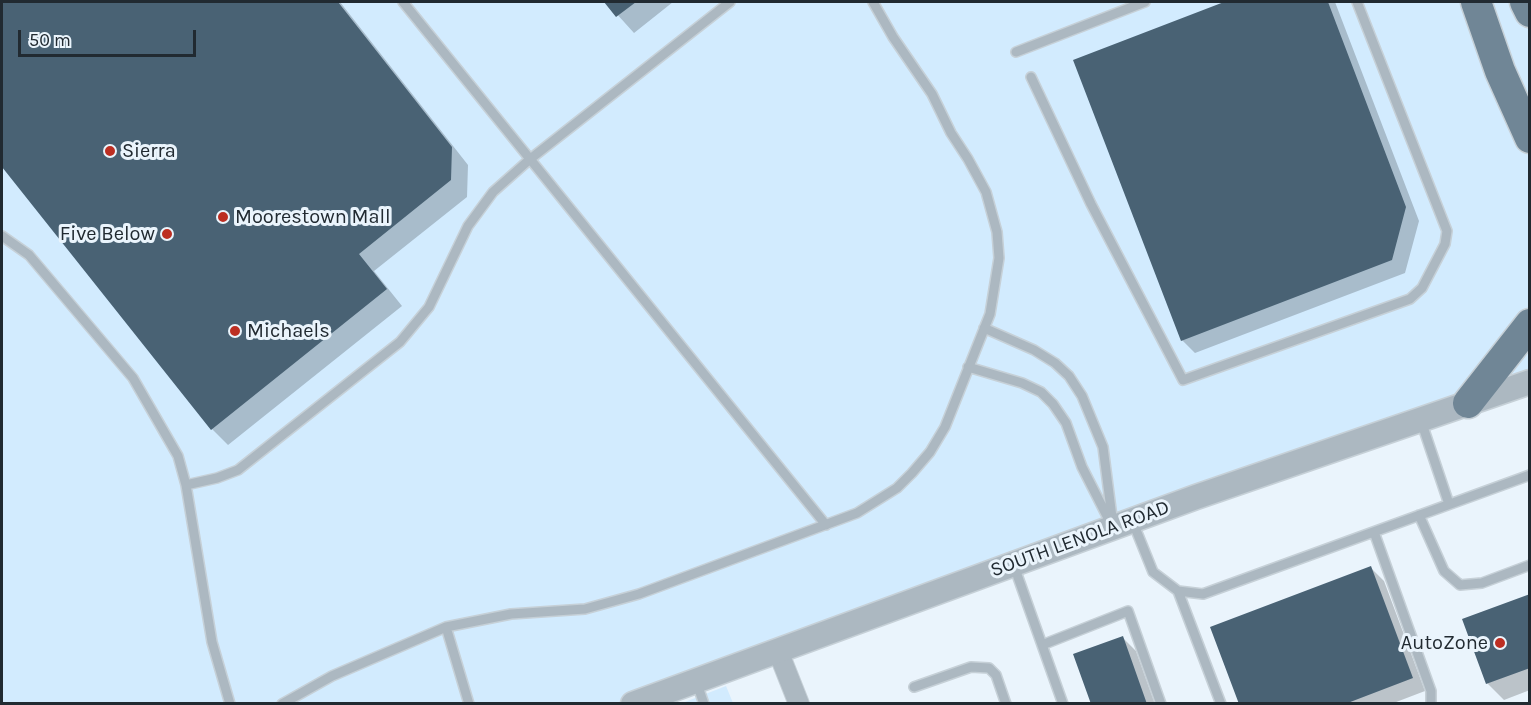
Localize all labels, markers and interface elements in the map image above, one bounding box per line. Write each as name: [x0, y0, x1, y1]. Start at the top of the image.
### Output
scale bar: [21, 18, 200, 56]
text: 50 m: [29, 29, 71, 51]
place label: Sierra: [122, 139, 176, 163]
marker: Sierra: [103, 144, 117, 158]
place label: Moorestown Mall: [235, 205, 391, 229]
marker: Moorestown Mall: [216, 210, 230, 224]
place label: Five Below: [60, 222, 155, 246]
marker: Five Below: [160, 227, 174, 241]
place label: Michaels: [247, 319, 330, 343]
marker: Michaels: [228, 324, 242, 338]
street label: SOUTH LENOLA ROAD: [987, 495, 1173, 583]
place label: AutoZone: [1401, 631, 1488, 655]
marker: AutoZone: [1493, 636, 1507, 650]

